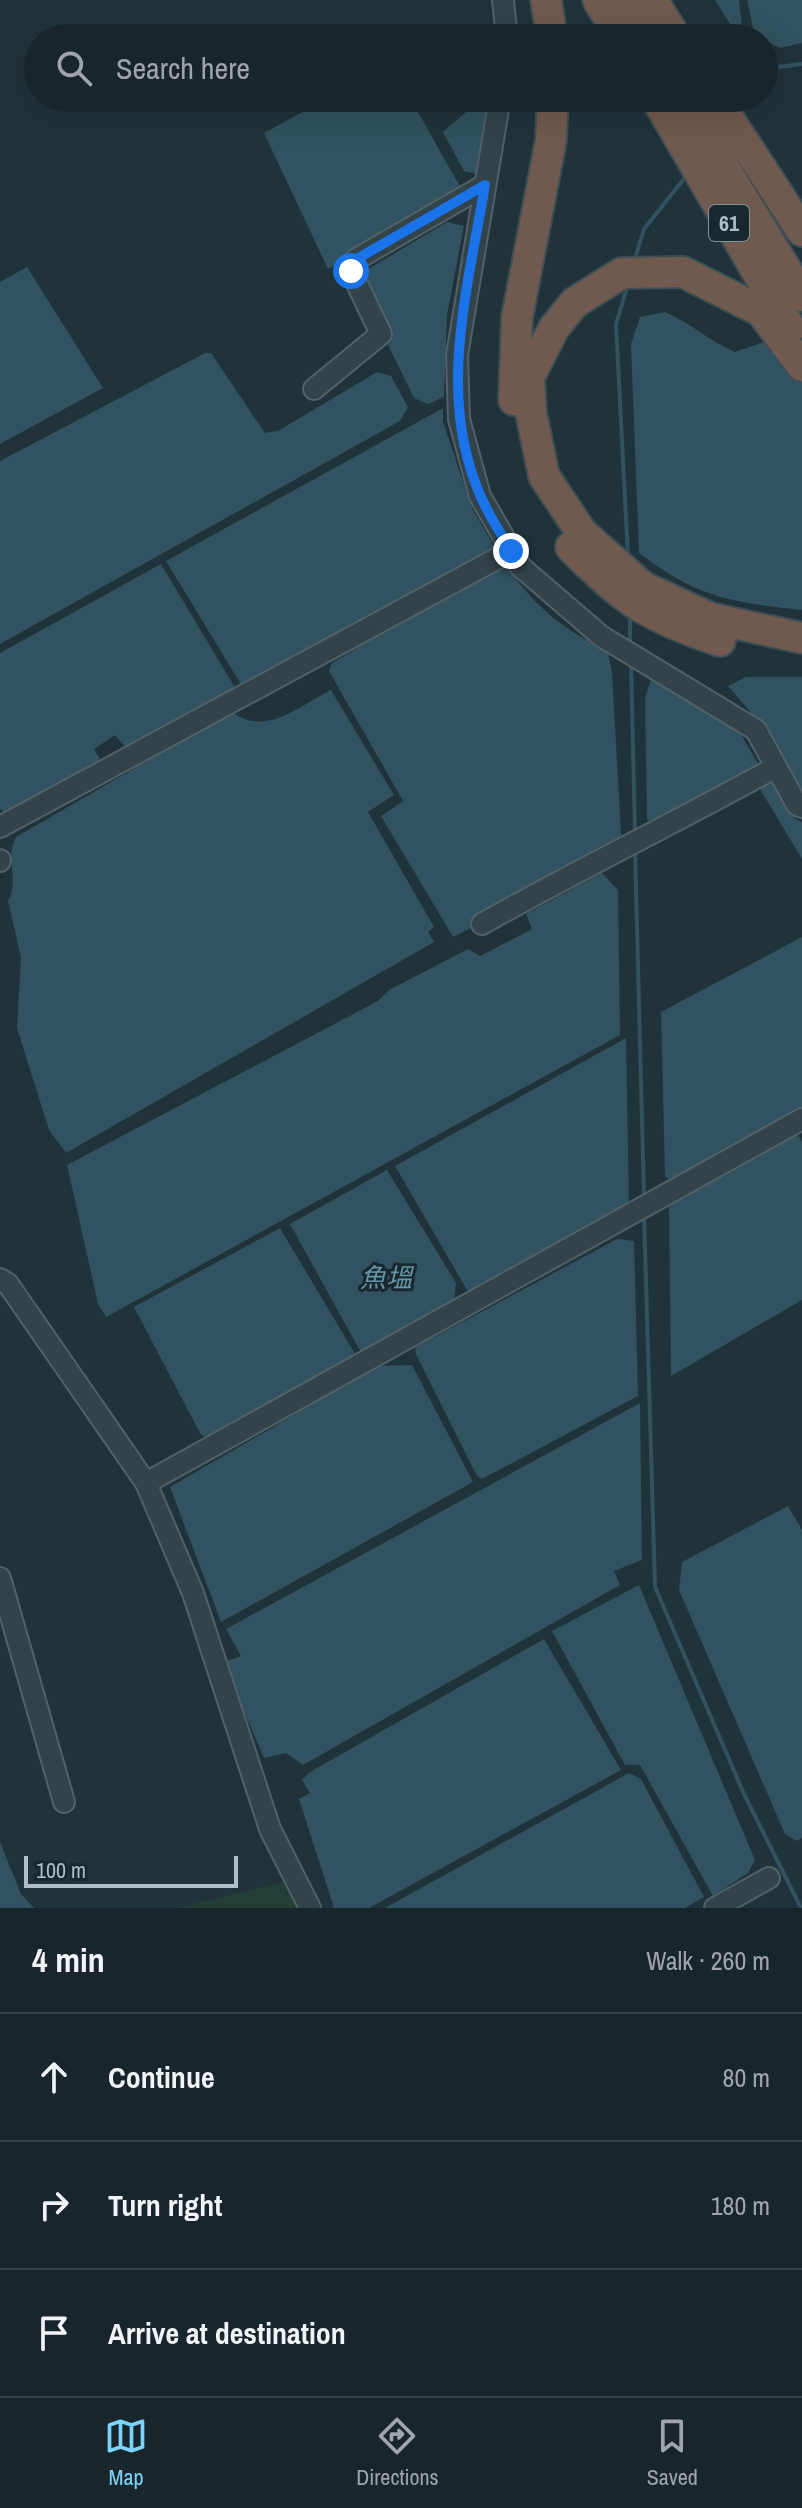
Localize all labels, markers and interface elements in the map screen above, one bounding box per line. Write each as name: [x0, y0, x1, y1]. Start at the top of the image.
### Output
search box: [24, 24, 778, 112]
icon: search: [52, 46, 96, 90]
text: Search here: [116, 48, 250, 88]
road number: 61: [709, 205, 749, 241]
route start: [333, 253, 369, 289]
route end: [493, 533, 529, 569]
water label: 魚塭: [360, 1260, 415, 1295]
scale bar: [24, 1852, 238, 1888]
text: 100 m: [36, 1855, 86, 1885]
text: 4 min: [32, 1937, 105, 1983]
text: Walk · 260 m: [646, 1943, 770, 1978]
icon: ahead: [32, 2055, 76, 2099]
text: Continue: [108, 2057, 215, 2097]
text: 80 m: [723, 2060, 770, 2095]
icon: right: [32, 2183, 76, 2227]
text: Turn right: [108, 2185, 222, 2225]
text: 180 m: [711, 2188, 770, 2223]
icon: arrive: [32, 2311, 76, 2355]
text: Arrive at destination: [108, 2313, 346, 2353]
tab: Map: [104, 2414, 148, 2492]
tab: Directions: [356, 2414, 439, 2492]
tab: Saved: [647, 2414, 698, 2492]

